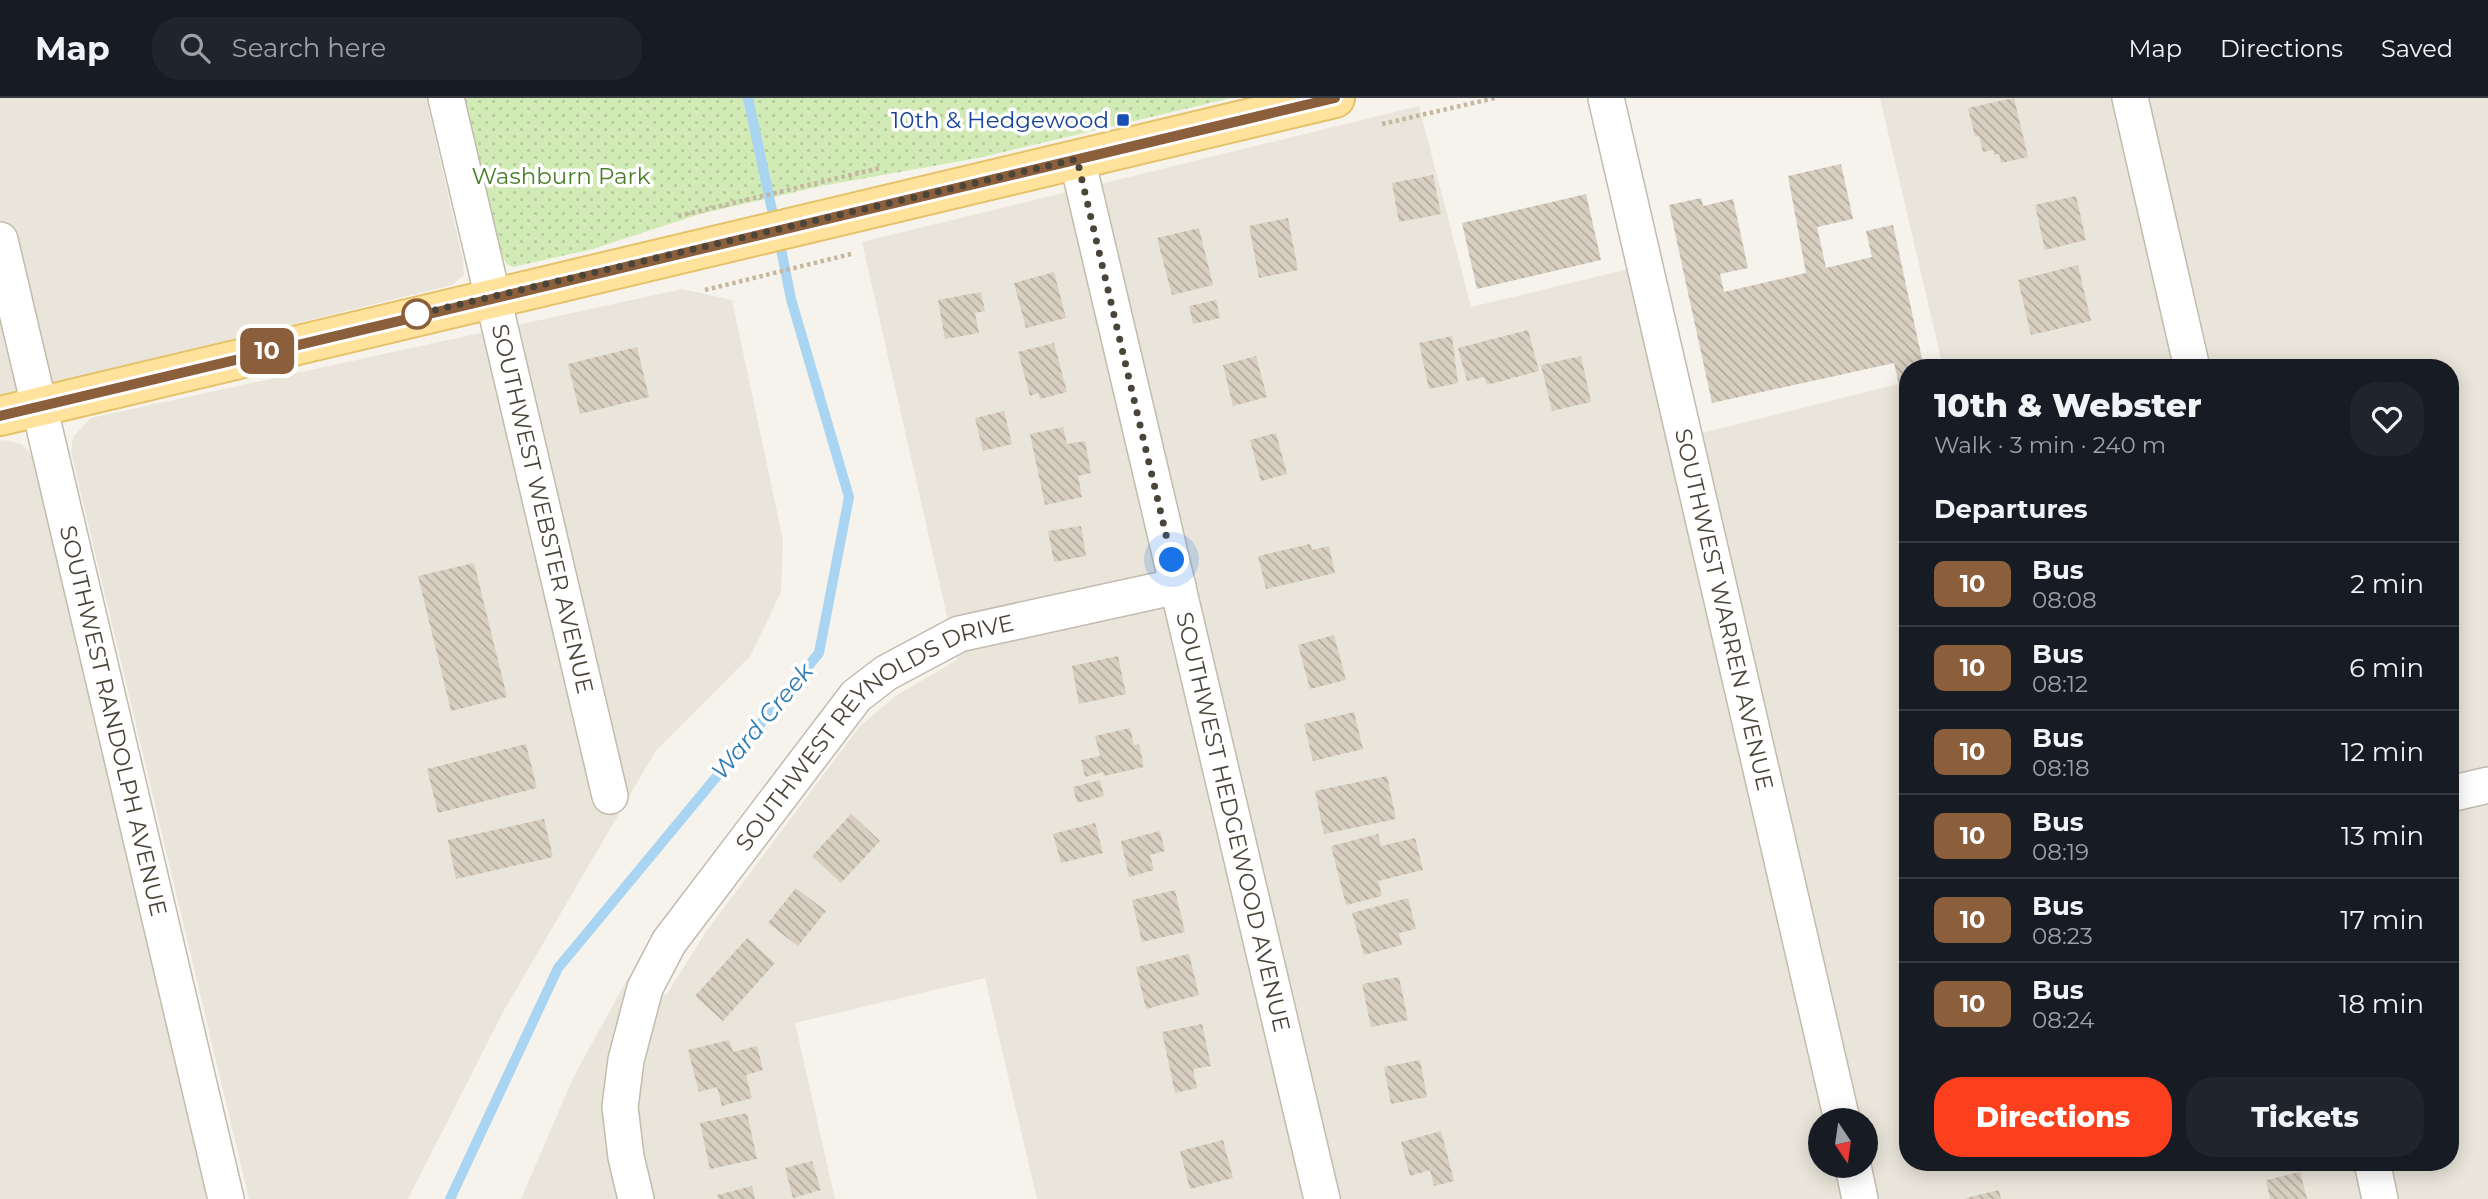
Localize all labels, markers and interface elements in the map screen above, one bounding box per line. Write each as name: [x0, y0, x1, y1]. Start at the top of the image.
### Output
search box: [152, 17, 642, 80]
text: Map: [35, 28, 110, 68]
icon: search: [176, 29, 214, 67]
text: Search here: [232, 32, 386, 64]
text: Map: [2129, 34, 2182, 63]
text: Directions: [2220, 34, 2343, 63]
text: Saved: [2381, 34, 2453, 63]
place label: 10th & Hedgewood: [891, 106, 1109, 134]
marker: 10th & Hedgewood: [1115, 112, 1131, 128]
park label: Washburn Park: [472, 162, 651, 190]
unlabelled marker: [402, 299, 432, 329]
street label: SOUTHWEST WEBSTER AVENUE: [486, 321, 599, 696]
line badge: 10: [236, 328, 298, 374]
text: 10: [254, 336, 280, 365]
button: heart: [2350, 382, 2424, 456]
text: 10th & Webster: [1934, 385, 2202, 425]
street label: SOUTHWEST WARREN AVENUE: [1669, 426, 1779, 793]
text: Walk · 3 min · 240 m: [1934, 431, 2166, 459]
text: Departures: [1934, 493, 2088, 525]
street label: SOUTHWEST RANDOLPH AVENUE: [54, 523, 173, 919]
your location: [1154, 542, 1189, 577]
text: Bus: [2032, 554, 2084, 586]
text: 2 min: [2350, 568, 2424, 600]
text: 10: [1960, 569, 1985, 598]
text: 08:08: [2032, 586, 2097, 614]
street label: SOUTHWEST REYNOLDS DRIVE: [729, 608, 1016, 856]
street label: SOUTHWEST HEDGEWOOD AVENUE: [1170, 609, 1296, 1035]
text: Bus: [2032, 638, 2084, 670]
text: 6 min: [2349, 652, 2424, 684]
text: 10: [1960, 653, 1985, 682]
water label: Ward Creek: [705, 656, 820, 785]
text: 08:12: [2032, 670, 2088, 698]
text: Bus: [2032, 722, 2084, 754]
text: 12 min: [2341, 736, 2424, 768]
text: 10: [1960, 737, 1985, 766]
text: 08:18: [2032, 754, 2090, 782]
text: Bus: [2032, 806, 2084, 838]
text: 13 min: [2341, 820, 2424, 852]
text: 10: [1960, 821, 1985, 850]
text: 08:19: [2032, 838, 2089, 866]
text: Bus: [2032, 890, 2084, 922]
text: 17 min: [2340, 904, 2424, 936]
text: 10: [1960, 905, 1985, 934]
text: 08:23: [2032, 922, 2093, 950]
text: Bus: [2032, 974, 2084, 1006]
text: 18 min: [2339, 988, 2424, 1020]
text: 10: [1960, 989, 1985, 1018]
text: 08:24: [2032, 1006, 2095, 1034]
button: Directions: [1934, 1077, 2172, 1157]
button: Tickets: [2186, 1077, 2424, 1157]
north arrow: [1808, 1108, 1878, 1178]
map controls: [1808, 1108, 1878, 1178]

